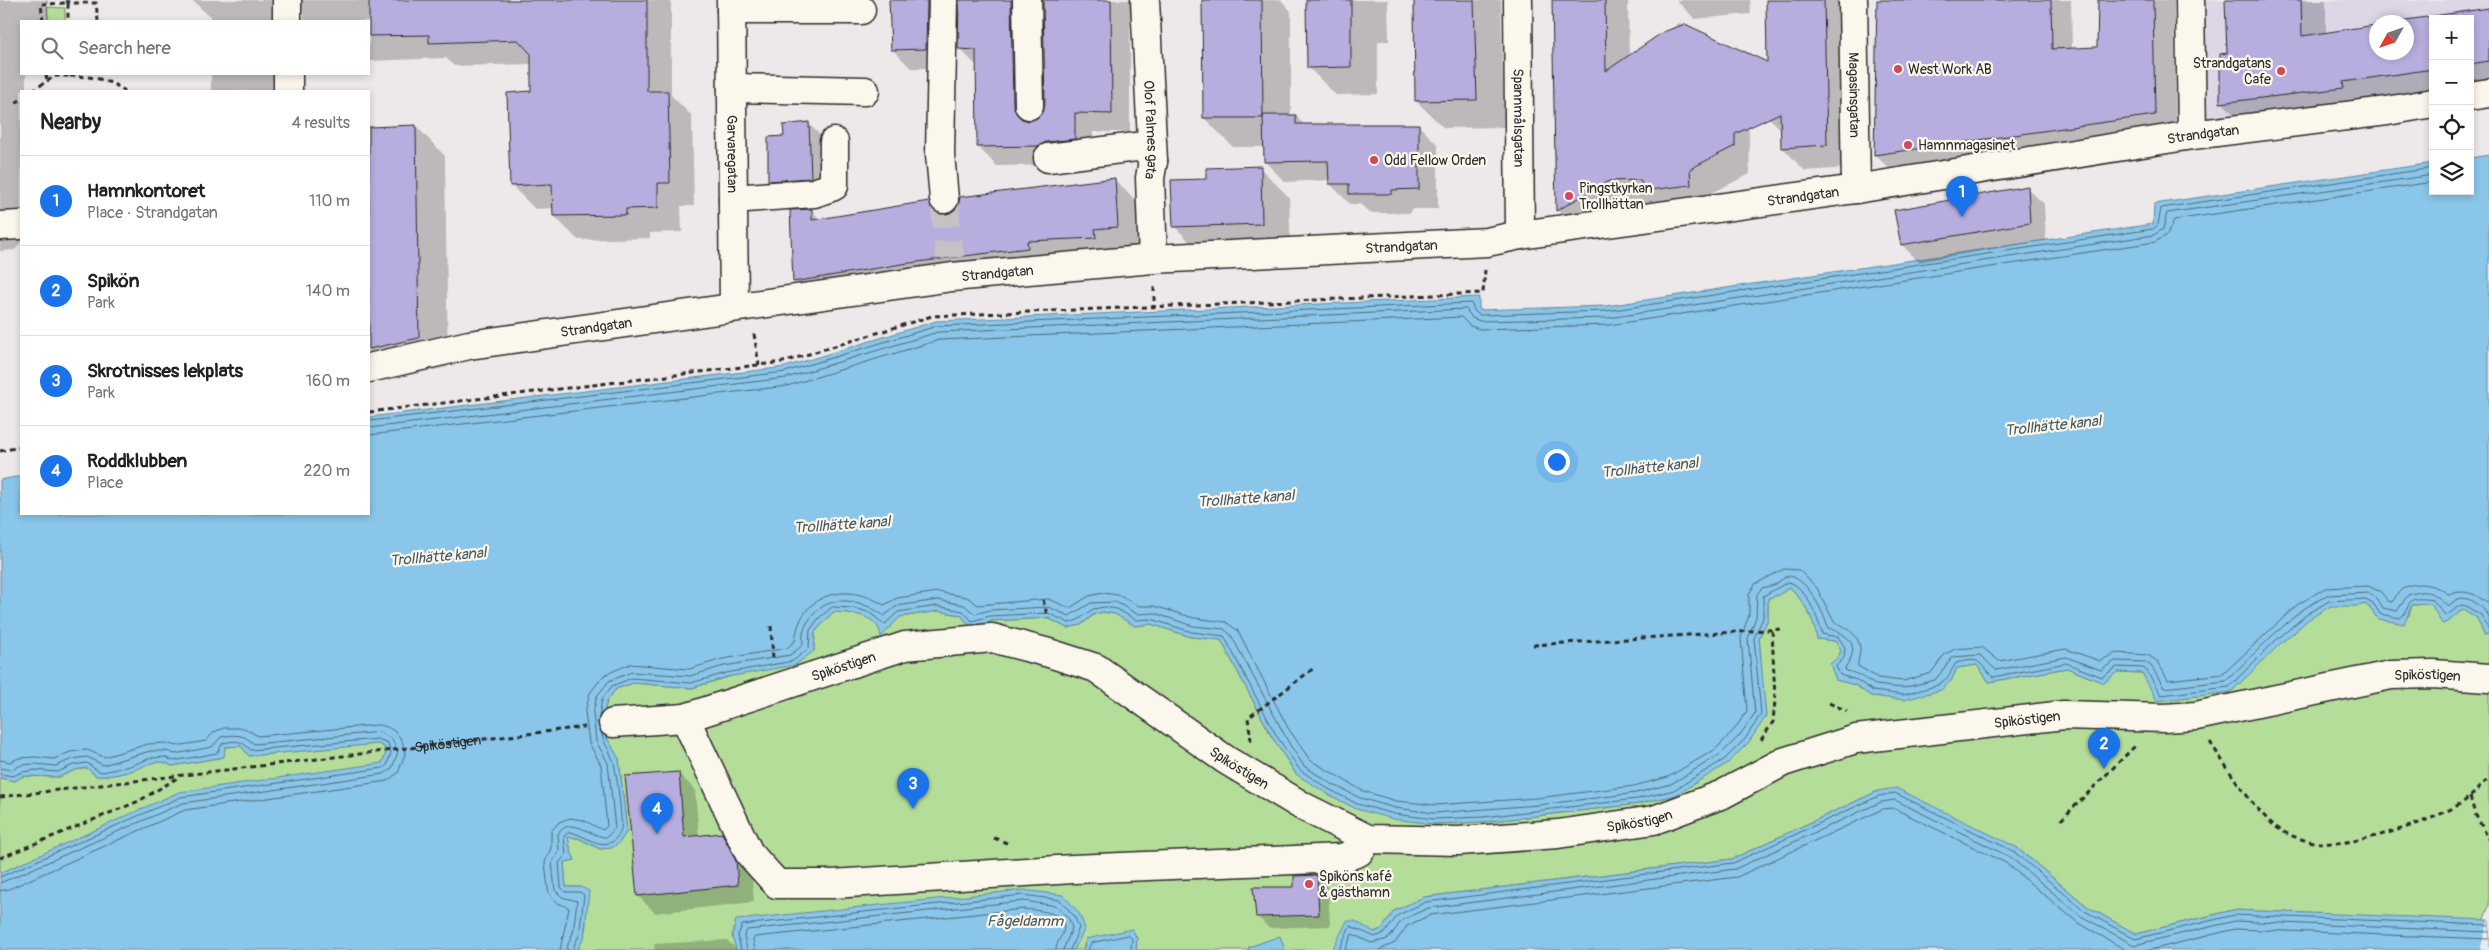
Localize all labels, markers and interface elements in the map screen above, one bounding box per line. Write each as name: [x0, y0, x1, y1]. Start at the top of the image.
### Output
north arrow: [2369, 15, 2414, 60]
map controls: [2429, 15, 2474, 195]
button: +: [2429, 15, 2474, 60]
search box: [20, 20, 370, 75]
icon: search: [38, 34, 66, 62]
text: Search here: [78, 36, 171, 60]
street label: Magasinsgatan: [1845, 52, 1864, 138]
place label: Strandgatans Cafe: [2193, 55, 2272, 88]
button: −: [2429, 60, 2474, 105]
place label: West Work AB: [1908, 61, 1992, 78]
marker: West Work AB: [1892, 63, 1904, 75]
marker: Strandgatans Cafe: [2275, 65, 2287, 77]
street label: Spannmålsgatan: [1510, 68, 1528, 168]
street label: Olof Palmes gata: [1140, 80, 1162, 181]
button: locate: [2429, 105, 2474, 150]
text: Nearby: [40, 109, 101, 136]
text: 4 results: [292, 113, 350, 133]
street label: Garvaregatan: [724, 115, 741, 193]
street label: Strandgatan: [2166, 121, 2240, 147]
place label: Hamnmagasinet: [1918, 137, 2016, 154]
marker: Hamnmagasinet: [1902, 139, 1914, 151]
button: layers: [2429, 150, 2474, 195]
place label: Odd Fellow Orden: [1384, 152, 1486, 169]
marker: Odd Fellow Orden: [1368, 154, 1380, 166]
pin: 1: [1946, 176, 1978, 217]
text: Hamnkontoret: [87, 179, 205, 203]
place label: Pingstkyrkan Trollhättan: [1579, 180, 1653, 213]
street label: Strandgatan: [1766, 183, 1840, 210]
marker: Pingstkyrkan Trollhättan: [1563, 190, 1575, 202]
text: 1: [53, 191, 59, 211]
text: 110 m: [309, 191, 350, 211]
text: Place · Strandgatan: [87, 203, 218, 223]
street label: Strandgatan: [1365, 236, 1438, 257]
street label: Strandgatan: [961, 261, 1034, 285]
text: Spikön: [87, 269, 140, 293]
text: 2: [52, 281, 60, 301]
text: 140 m: [306, 281, 350, 301]
text: Park: [87, 293, 115, 313]
street label: Strandgatan: [559, 314, 633, 341]
text: Skrotnisses lekplats: [87, 359, 243, 383]
text: 3: [52, 371, 60, 391]
text: 160 m: [306, 371, 350, 391]
text: Park: [87, 383, 115, 403]
water label: Trollhätte kanal: [2004, 411, 2104, 441]
text: Roddklubben: [87, 449, 187, 473]
your location: [1544, 449, 1570, 475]
water label: Trollhätte kanal: [1601, 453, 1701, 483]
text: 4: [51, 461, 61, 481]
text: 220 m: [304, 461, 350, 481]
text: Place: [87, 473, 123, 493]
water label: Trollhätte kanal: [1197, 486, 1296, 512]
water label: Trollhätte kanal: [793, 512, 892, 538]
water label: Trollhätte kanal: [389, 543, 488, 571]
street label: Spiköstigen: [809, 648, 878, 685]
street label: Spiköstigen: [2394, 665, 2462, 684]
street label: Spiköstigen: [1993, 707, 2061, 732]
pin: 2: [2088, 728, 2120, 769]
street label: Spiköstigen: [414, 731, 482, 756]
street label: Spiköstigen: [1206, 743, 1272, 793]
pin: 3: [897, 768, 929, 809]
pin: 4: [641, 793, 673, 834]
street label: Spiköstigen: [1605, 805, 1675, 835]
place label: Spiköns kafé & gästhamn: [1319, 868, 1392, 901]
marker: Spiköns kafé & gästhamn: [1303, 878, 1315, 890]
water label: Fågeldamm: [987, 912, 1065, 931]

